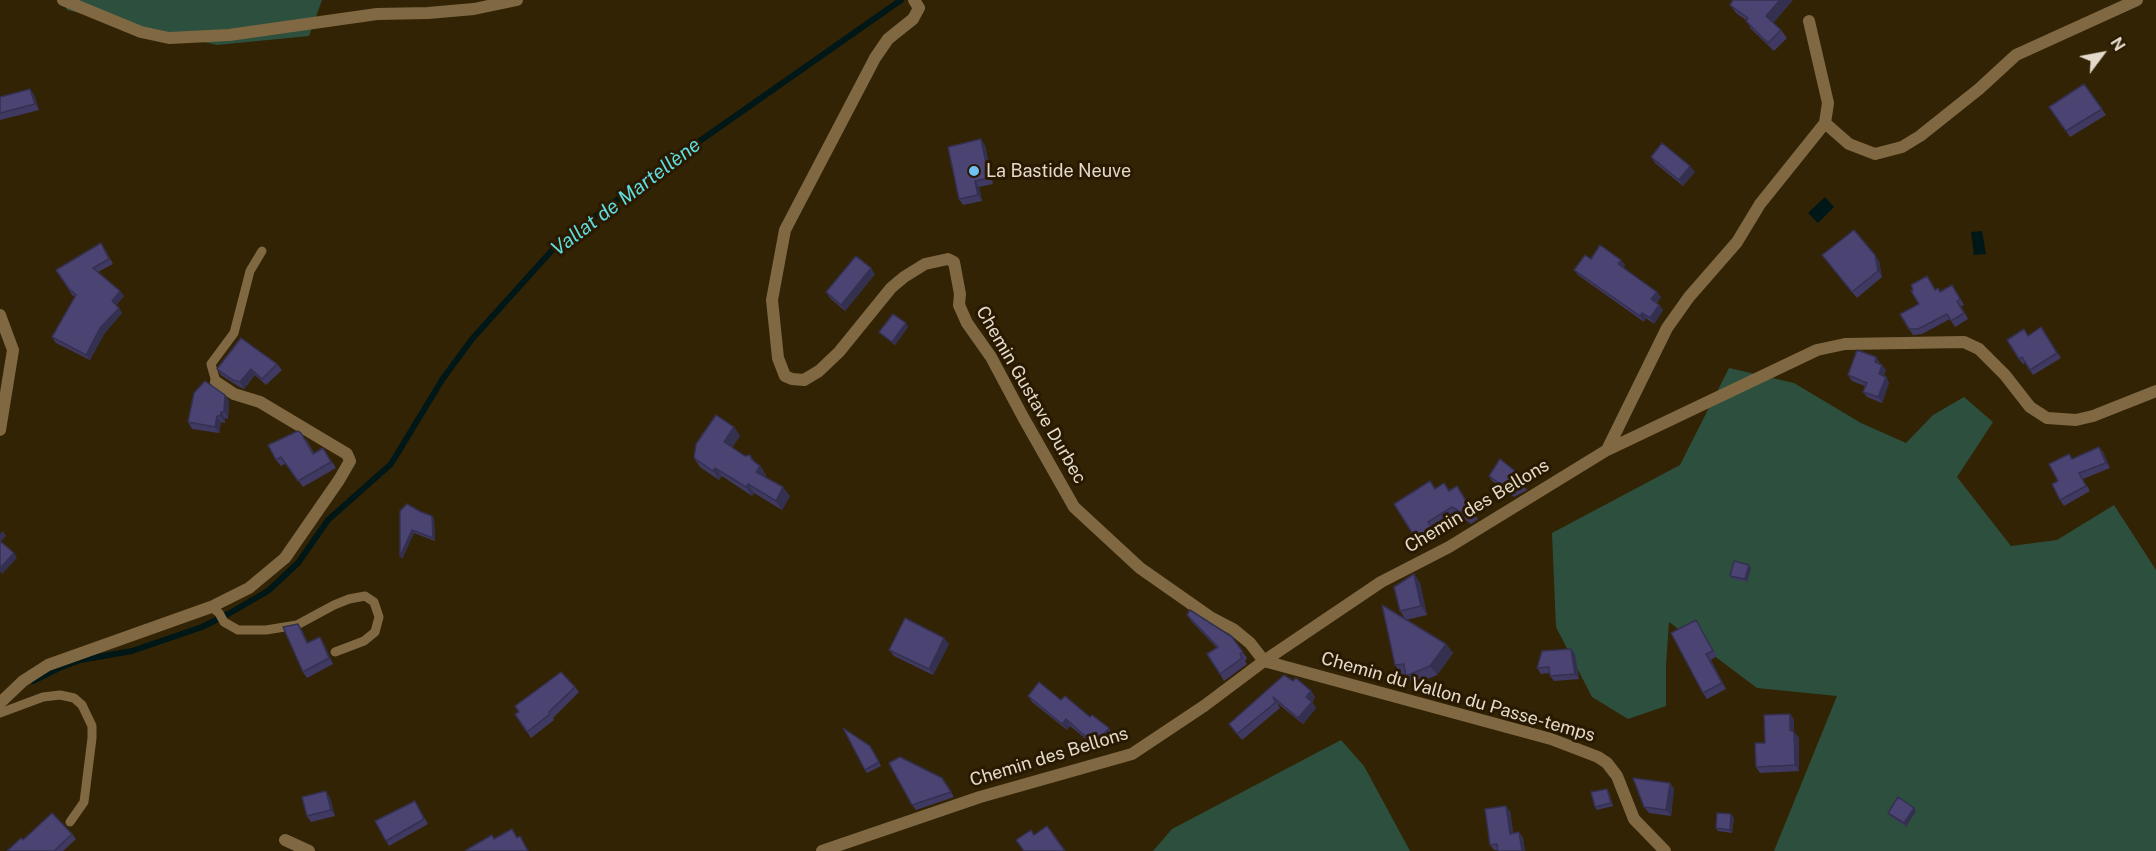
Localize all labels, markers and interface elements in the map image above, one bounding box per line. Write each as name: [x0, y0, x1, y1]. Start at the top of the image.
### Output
north arrow: [2072, 24, 2132, 84]
text: N: [2106, 34, 2129, 55]
water label: Vallat de Martellène: [547, 133, 705, 261]
place label: La Bastide Neuve: [986, 160, 1131, 182]
marker: La Bastide Neuve: [967, 164, 981, 178]
street label: Chemin Gustave Durbec: [971, 302, 1091, 488]
street label: Chemin des Bellons: [1401, 454, 1553, 558]
street label: Chemin du Vallon du Passe-temps: [1319, 647, 1597, 747]
street label: Chemin des Bellons: [967, 723, 1131, 791]

